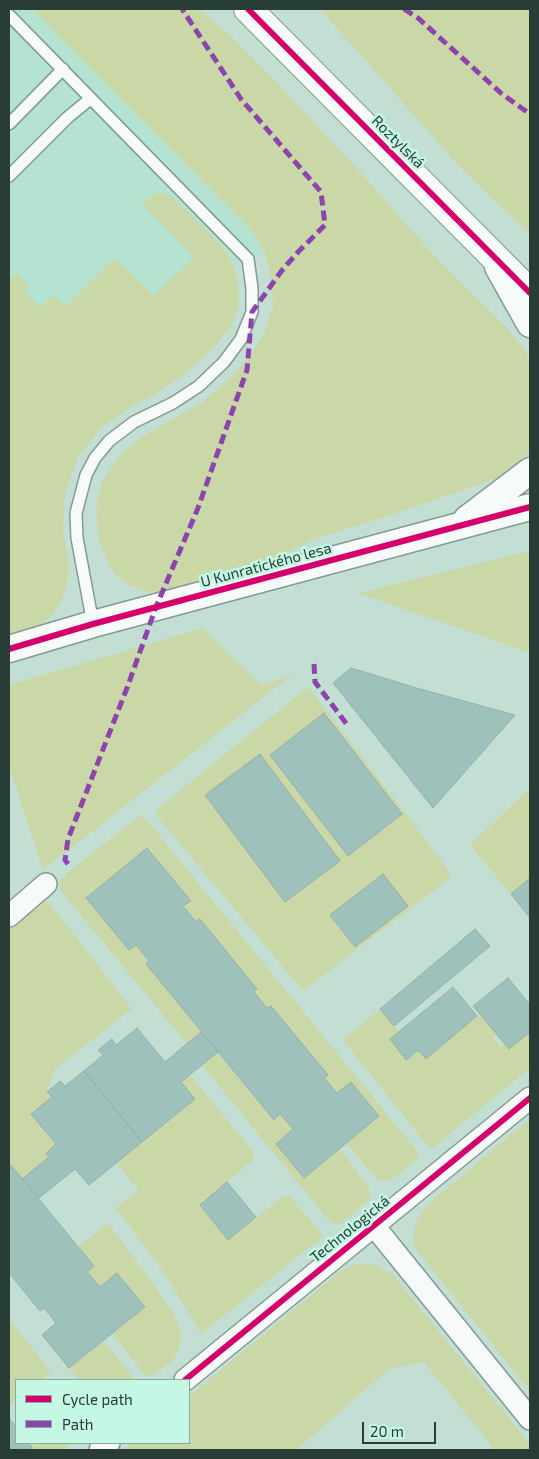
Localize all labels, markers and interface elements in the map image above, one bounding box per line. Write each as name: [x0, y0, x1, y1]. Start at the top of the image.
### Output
street label: Roztylská: [368, 112, 428, 172]
street label: U Kunratického lesa: [199, 539, 333, 591]
street label: Technologická: [307, 1192, 393, 1266]
legend: [15, 1379, 190, 1444]
text: Cycle path: [62, 1390, 133, 1408]
scale bar: [364, 1412, 438, 1444]
text: Path: [62, 1415, 93, 1433]
text: 20 m: [370, 1422, 404, 1440]

